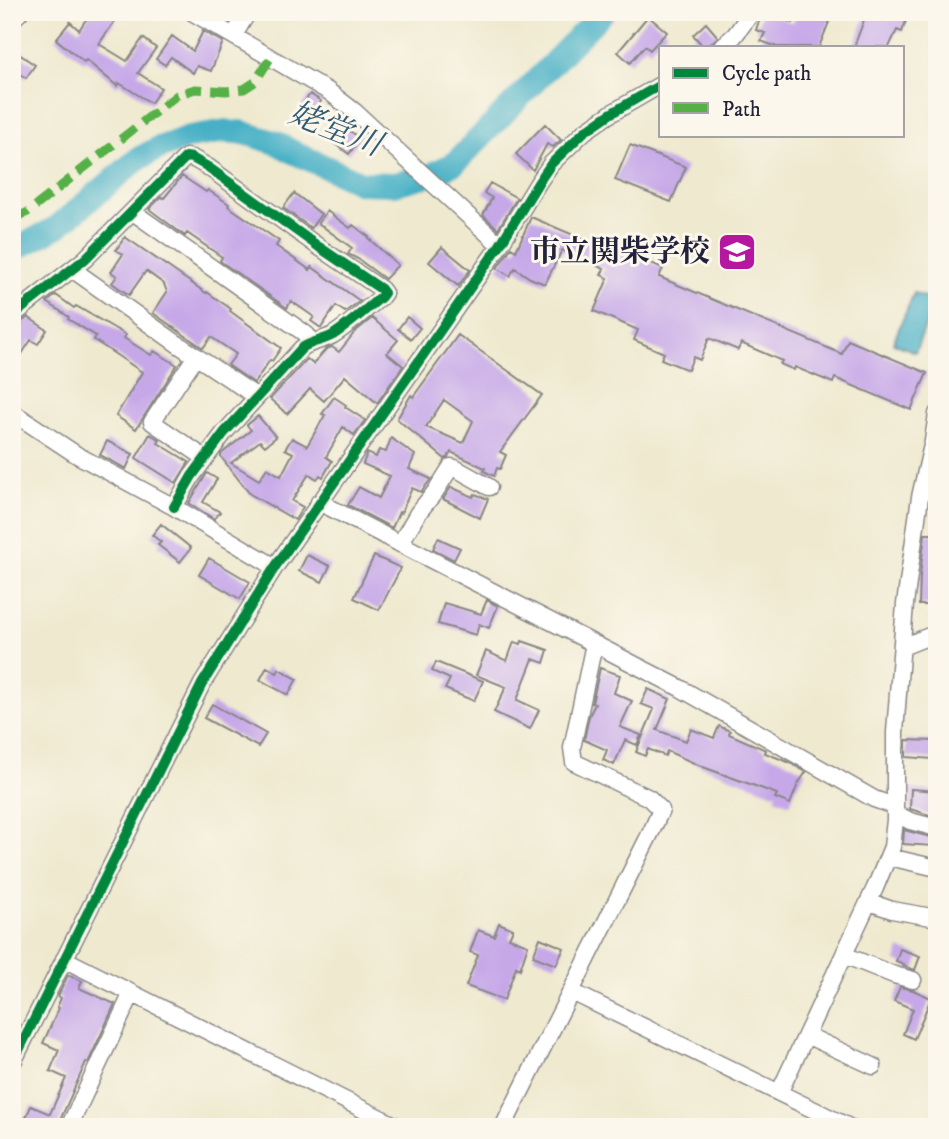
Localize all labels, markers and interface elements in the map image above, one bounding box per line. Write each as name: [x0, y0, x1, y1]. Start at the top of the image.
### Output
legend: [659, 46, 904, 136]
text: Cycle path: [722, 61, 811, 87]
water label: 姥堂川: [283, 94, 390, 167]
text: Path: [722, 97, 761, 123]
school or university icon: 市立関柴学校: [716, 231, 758, 273]
place label: 市立関柴学校: [530, 234, 710, 271]

